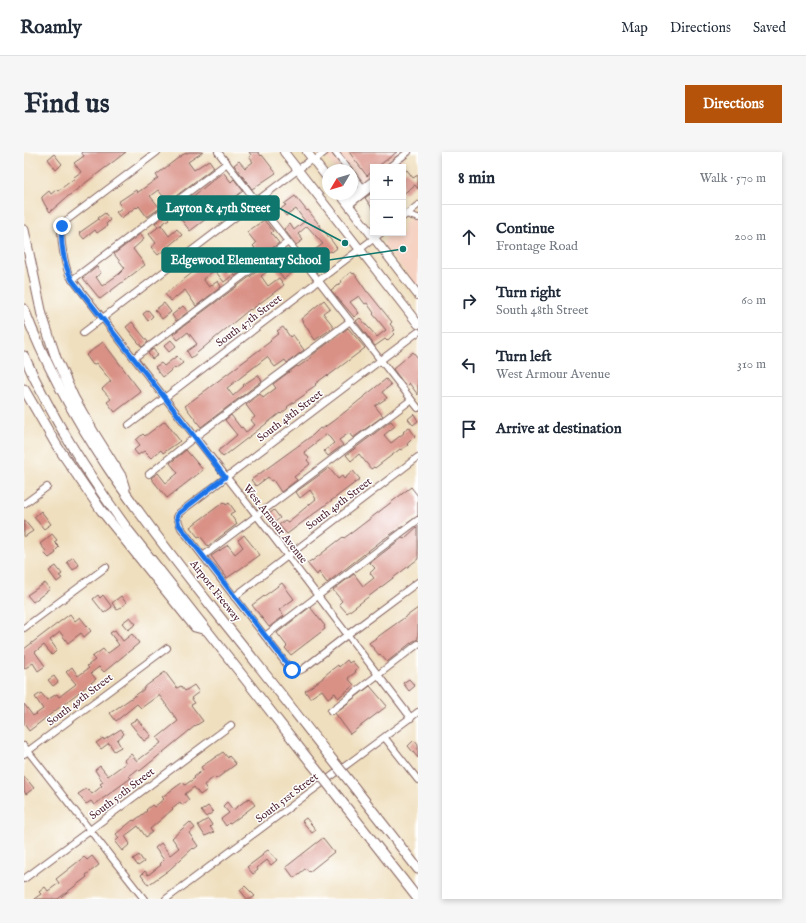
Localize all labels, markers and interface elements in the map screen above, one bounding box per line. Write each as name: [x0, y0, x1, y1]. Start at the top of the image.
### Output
text: Roamly: [20, 16, 82, 40]
text: Map: [621, 19, 648, 37]
text: Directions: [670, 19, 731, 37]
text: Saved: [753, 19, 786, 37]
button: Directions: [685, 85, 782, 123]
text: Find us: [24, 87, 110, 122]
north arrow: [322, 164, 358, 200]
map controls: [370, 164, 406, 236]
button: +: [370, 164, 406, 200]
text: 8 min: [458, 168, 495, 189]
text: Walk · 570 m: [700, 170, 766, 187]
callout: Layton & 47th Street: [158, 196, 279, 220]
button: −: [370, 200, 406, 236]
text: Layton & 47th Street: [165, 201, 271, 217]
route end: [53, 217, 71, 235]
text: Continue: [496, 219, 554, 238]
icon: ahead: [458, 226, 480, 248]
text: 200 m: [734, 228, 766, 245]
text: Frontage Road: [496, 238, 578, 255]
callout: Edgewood Elementary School: [162, 248, 329, 272]
text: Edgewood Elementary School: [171, 253, 322, 269]
text: Turn right: [496, 283, 561, 302]
icon: right: [458, 290, 480, 312]
street label: South 47th Street: [213, 292, 285, 350]
text: 60 m: [741, 292, 766, 309]
text: South 48th Street: [496, 302, 589, 319]
text: Turn left: [496, 347, 552, 366]
icon: left: [458, 354, 480, 376]
text: 310 m: [737, 356, 766, 373]
text: West Armour Avenue: [496, 366, 610, 383]
street label: South 48th Street: [255, 387, 326, 445]
icon: arrive: [458, 418, 480, 440]
text: Arrive at destination: [496, 419, 622, 438]
street label: South 49th Street: [303, 475, 375, 533]
street label: West Armour Avenue: [240, 482, 310, 566]
street label: Airport Freeway: [186, 556, 244, 625]
route start: [283, 661, 301, 679]
street label: South 49th Street: [44, 671, 116, 729]
street label: South 50th Street: [87, 765, 158, 823]
street label: South 51st Street: [253, 770, 321, 826]

